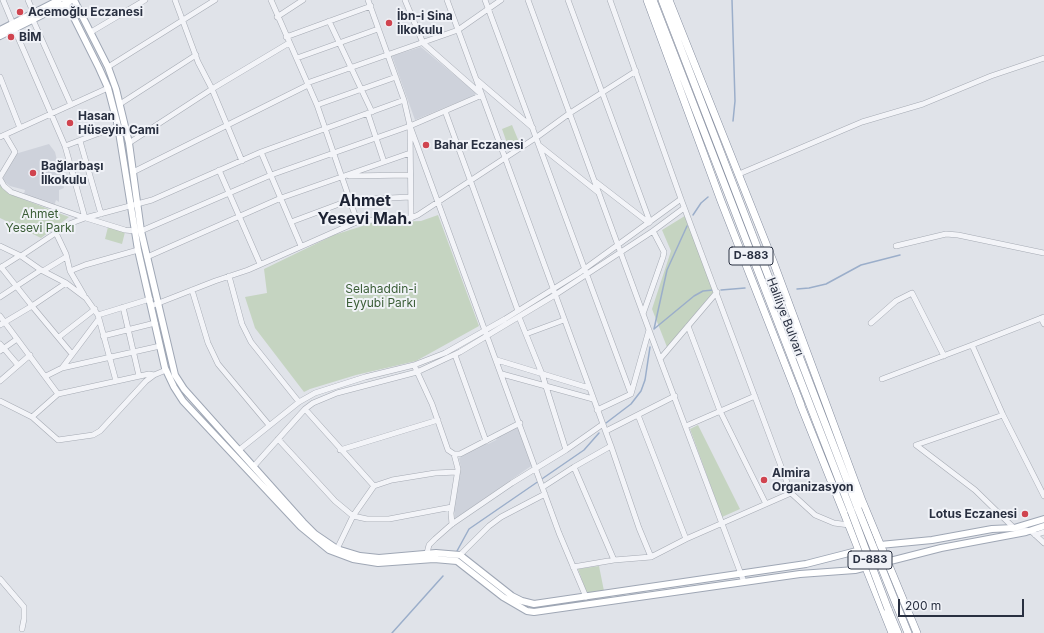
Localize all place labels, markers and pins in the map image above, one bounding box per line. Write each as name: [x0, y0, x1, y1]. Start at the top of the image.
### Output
place label: Acemoğlu Eczanesi: [28, 5, 143, 19]
marker: Acemoğlu Eczanesi: [15, 7, 25, 17]
place label: İbn-i Sina İlkokulu: [397, 9, 453, 37]
marker: İbn-i Sina İlkokulu: [384, 18, 394, 28]
place label: BİM: [19, 30, 41, 44]
marker: BİM: [6, 32, 16, 42]
place label: Hasan Hüseyin Cami: [78, 109, 159, 137]
marker: Hasan Hüseyin Cami: [65, 118, 75, 128]
place label: Bahar Eczanesi: [434, 138, 524, 152]
marker: Bahar Eczanesi: [421, 140, 431, 150]
place label: Bağlarbaşı İlkokulu: [41, 159, 103, 187]
marker: Bağlarbaşı İlkokulu: [28, 168, 38, 178]
place label: Almira Organizasyon: [772, 466, 854, 494]
marker: Almira Organizasyon: [759, 475, 769, 485]
place label: Lotus Eczanesi: [929, 507, 1017, 521]
marker: Lotus Eczanesi: [1020, 509, 1030, 519]

